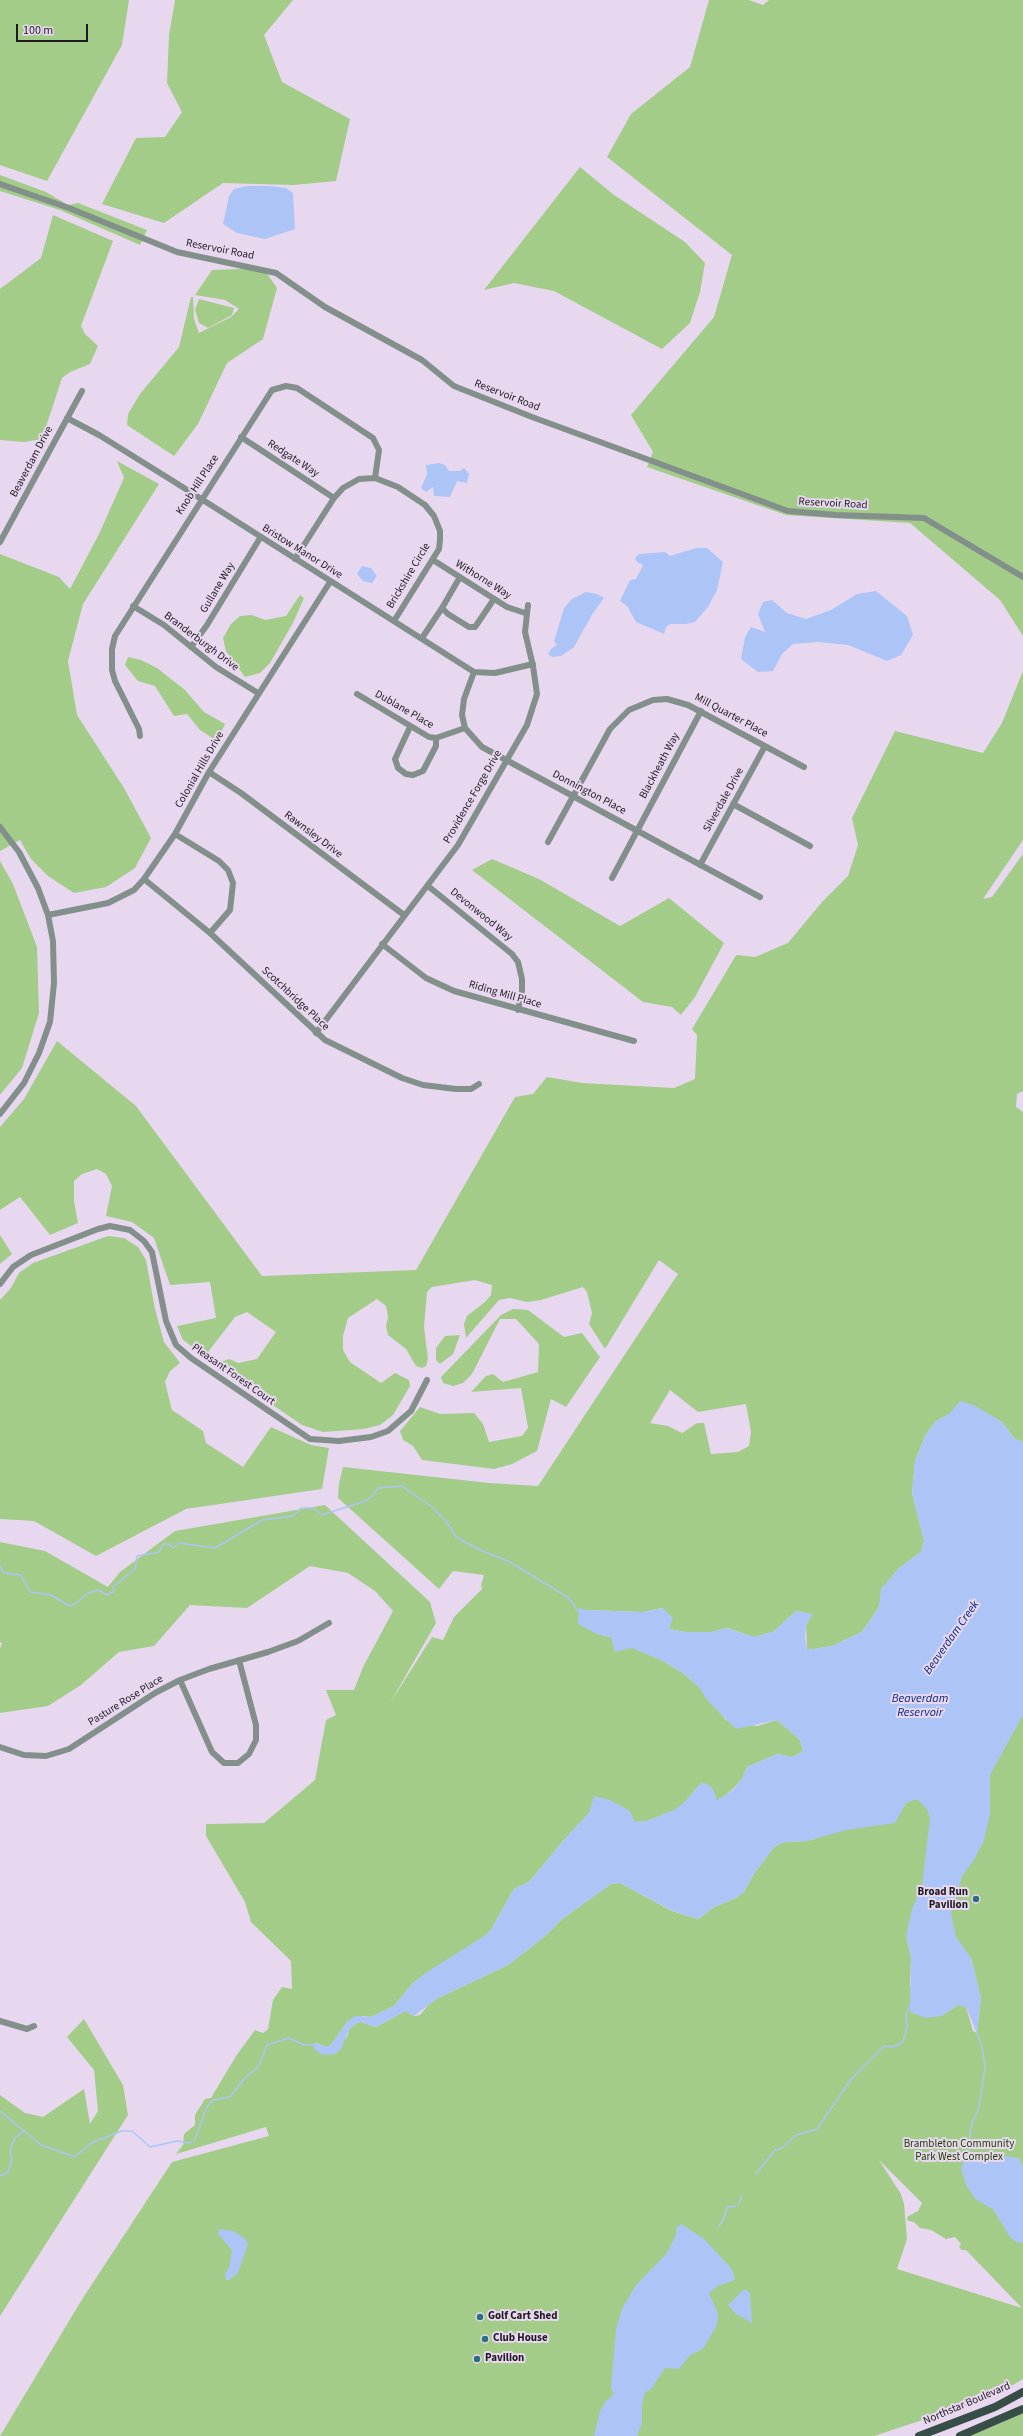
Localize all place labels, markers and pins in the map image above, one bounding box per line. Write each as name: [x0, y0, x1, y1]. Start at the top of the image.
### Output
place label: Broad Run Pavilion: [918, 1886, 968, 1912]
marker: Broad Run Pavilion: [971, 1894, 981, 1904]
place label: Golf Cart Shed: [488, 2310, 558, 2324]
marker: Golf Cart Shed: [475, 2312, 485, 2322]
place label: Club House: [493, 2332, 548, 2346]
marker: Club House: [480, 2334, 490, 2344]
place label: Pavilion: [485, 2352, 524, 2366]
marker: Pavilion: [472, 2354, 482, 2364]

